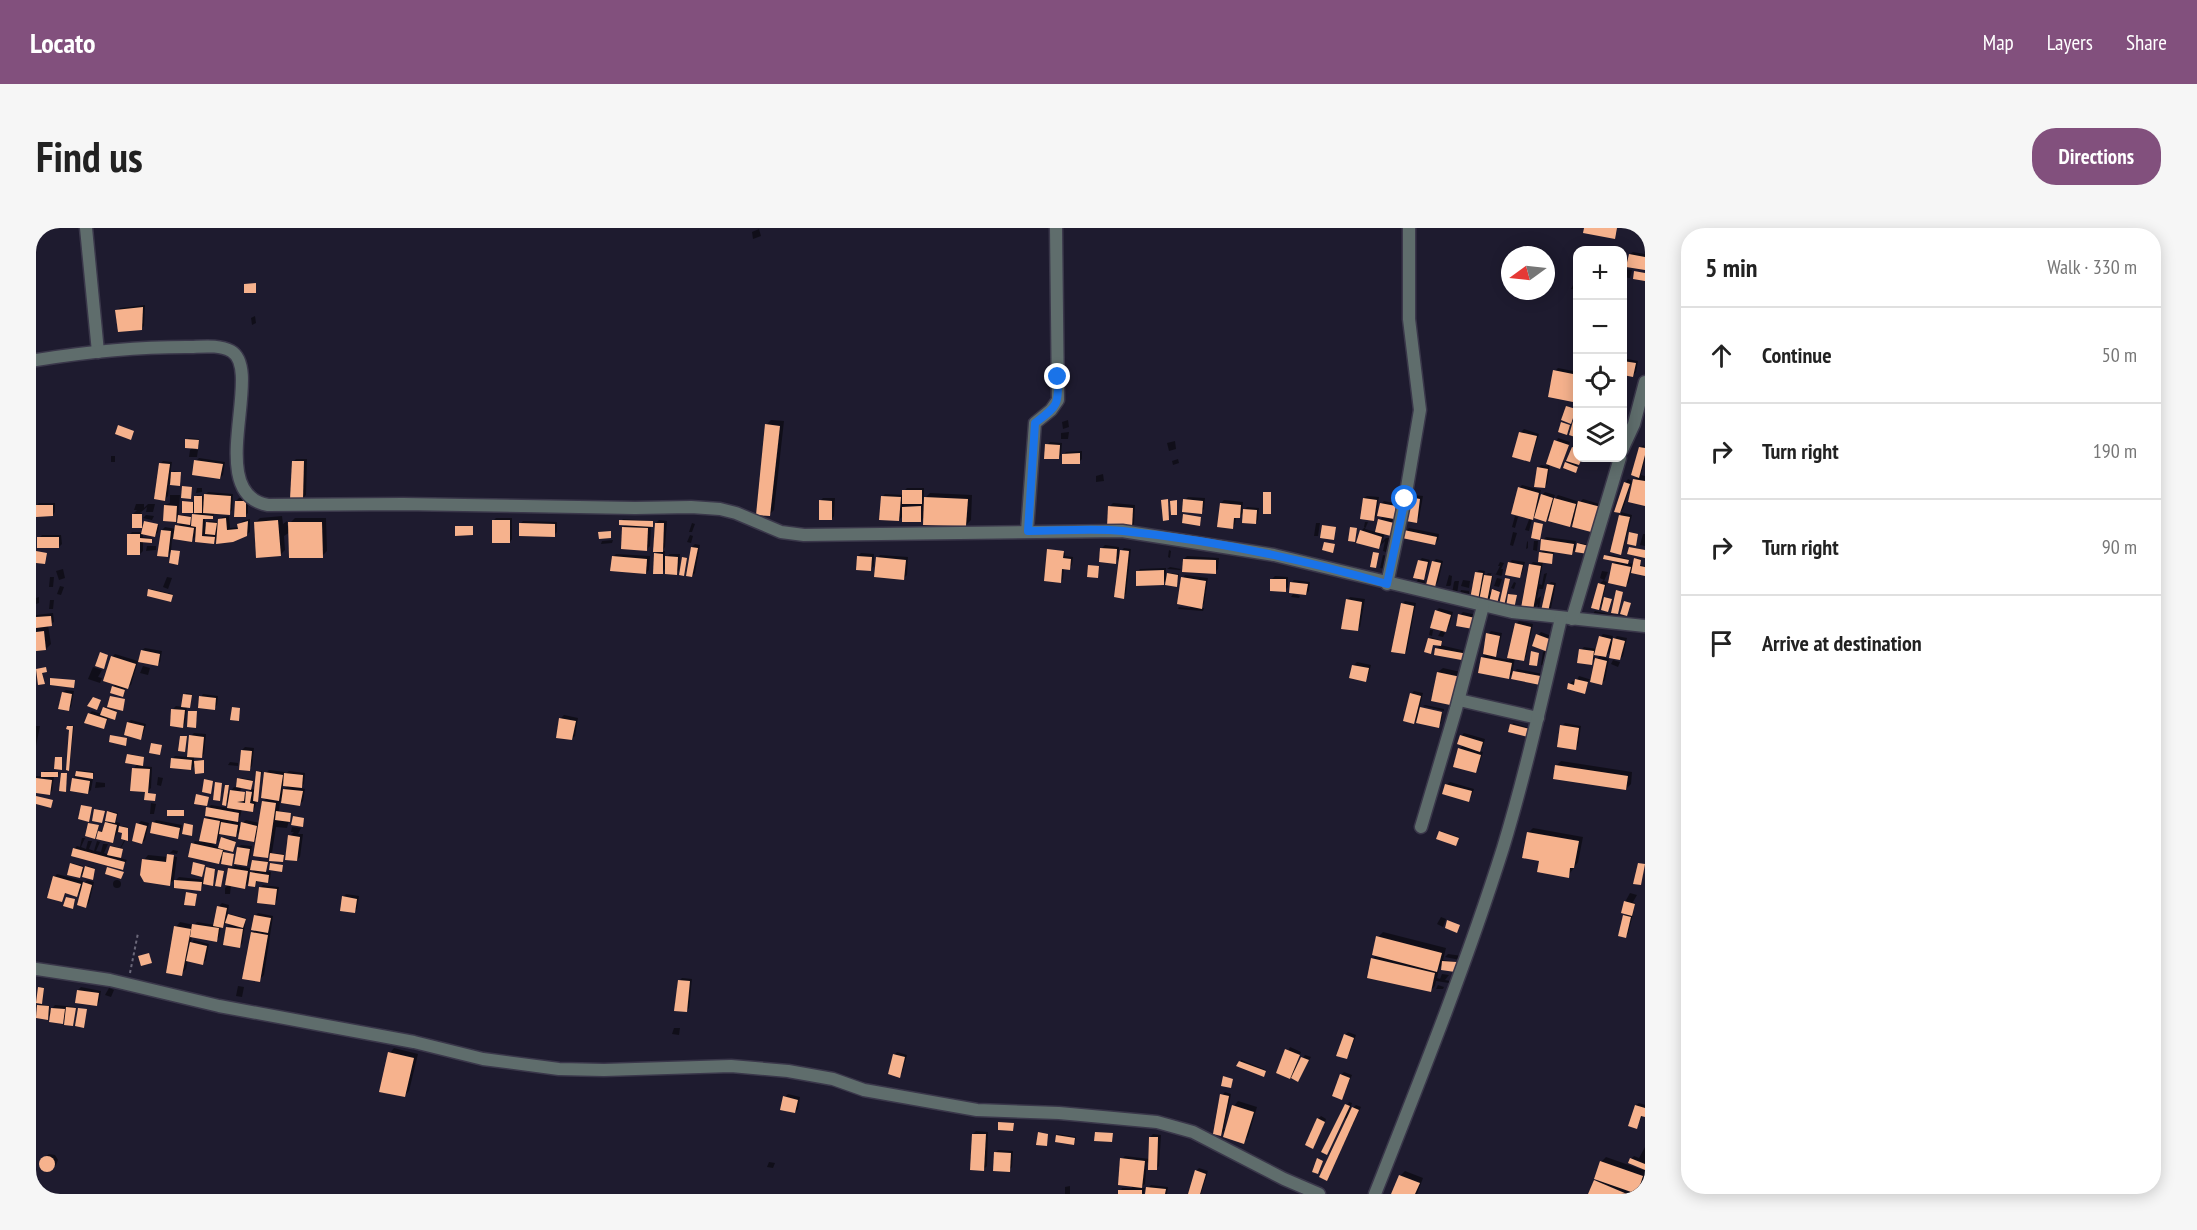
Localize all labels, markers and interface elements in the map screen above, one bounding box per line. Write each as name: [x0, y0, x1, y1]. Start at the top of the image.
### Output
text: Locato: [30, 24, 96, 61]
text: Map: [1983, 29, 2014, 56]
text: Layers: [2047, 29, 2093, 56]
text: Share: [2126, 29, 2167, 56]
button: Directions: [2032, 128, 2161, 185]
text: Find us: [36, 129, 143, 184]
north arrow: [1501, 246, 1555, 300]
map controls: [1573, 246, 1627, 462]
button: +: [1573, 246, 1627, 300]
text: 5 min: [1705, 251, 1758, 284]
text: Walk · 330 m: [2047, 254, 2137, 280]
button: −: [1573, 300, 1627, 354]
icon: ahead: [1705, 339, 1738, 372]
text: Continue: [1762, 341, 1832, 369]
text: 50 m: [2102, 342, 2137, 368]
button: locate: [1573, 354, 1627, 408]
route end: [1044, 363, 1070, 389]
button: layers: [1573, 408, 1627, 462]
icon: right: [1705, 435, 1738, 468]
text: Turn right: [1762, 437, 1839, 465]
text: 190 m: [2093, 438, 2137, 464]
route start: [1391, 485, 1417, 511]
icon: right: [1705, 531, 1738, 564]
text: Turn right: [1762, 533, 1839, 561]
text: 90 m: [2102, 534, 2137, 560]
icon: arrive: [1705, 627, 1738, 660]
text: Arrive at destination: [1762, 629, 1922, 657]

